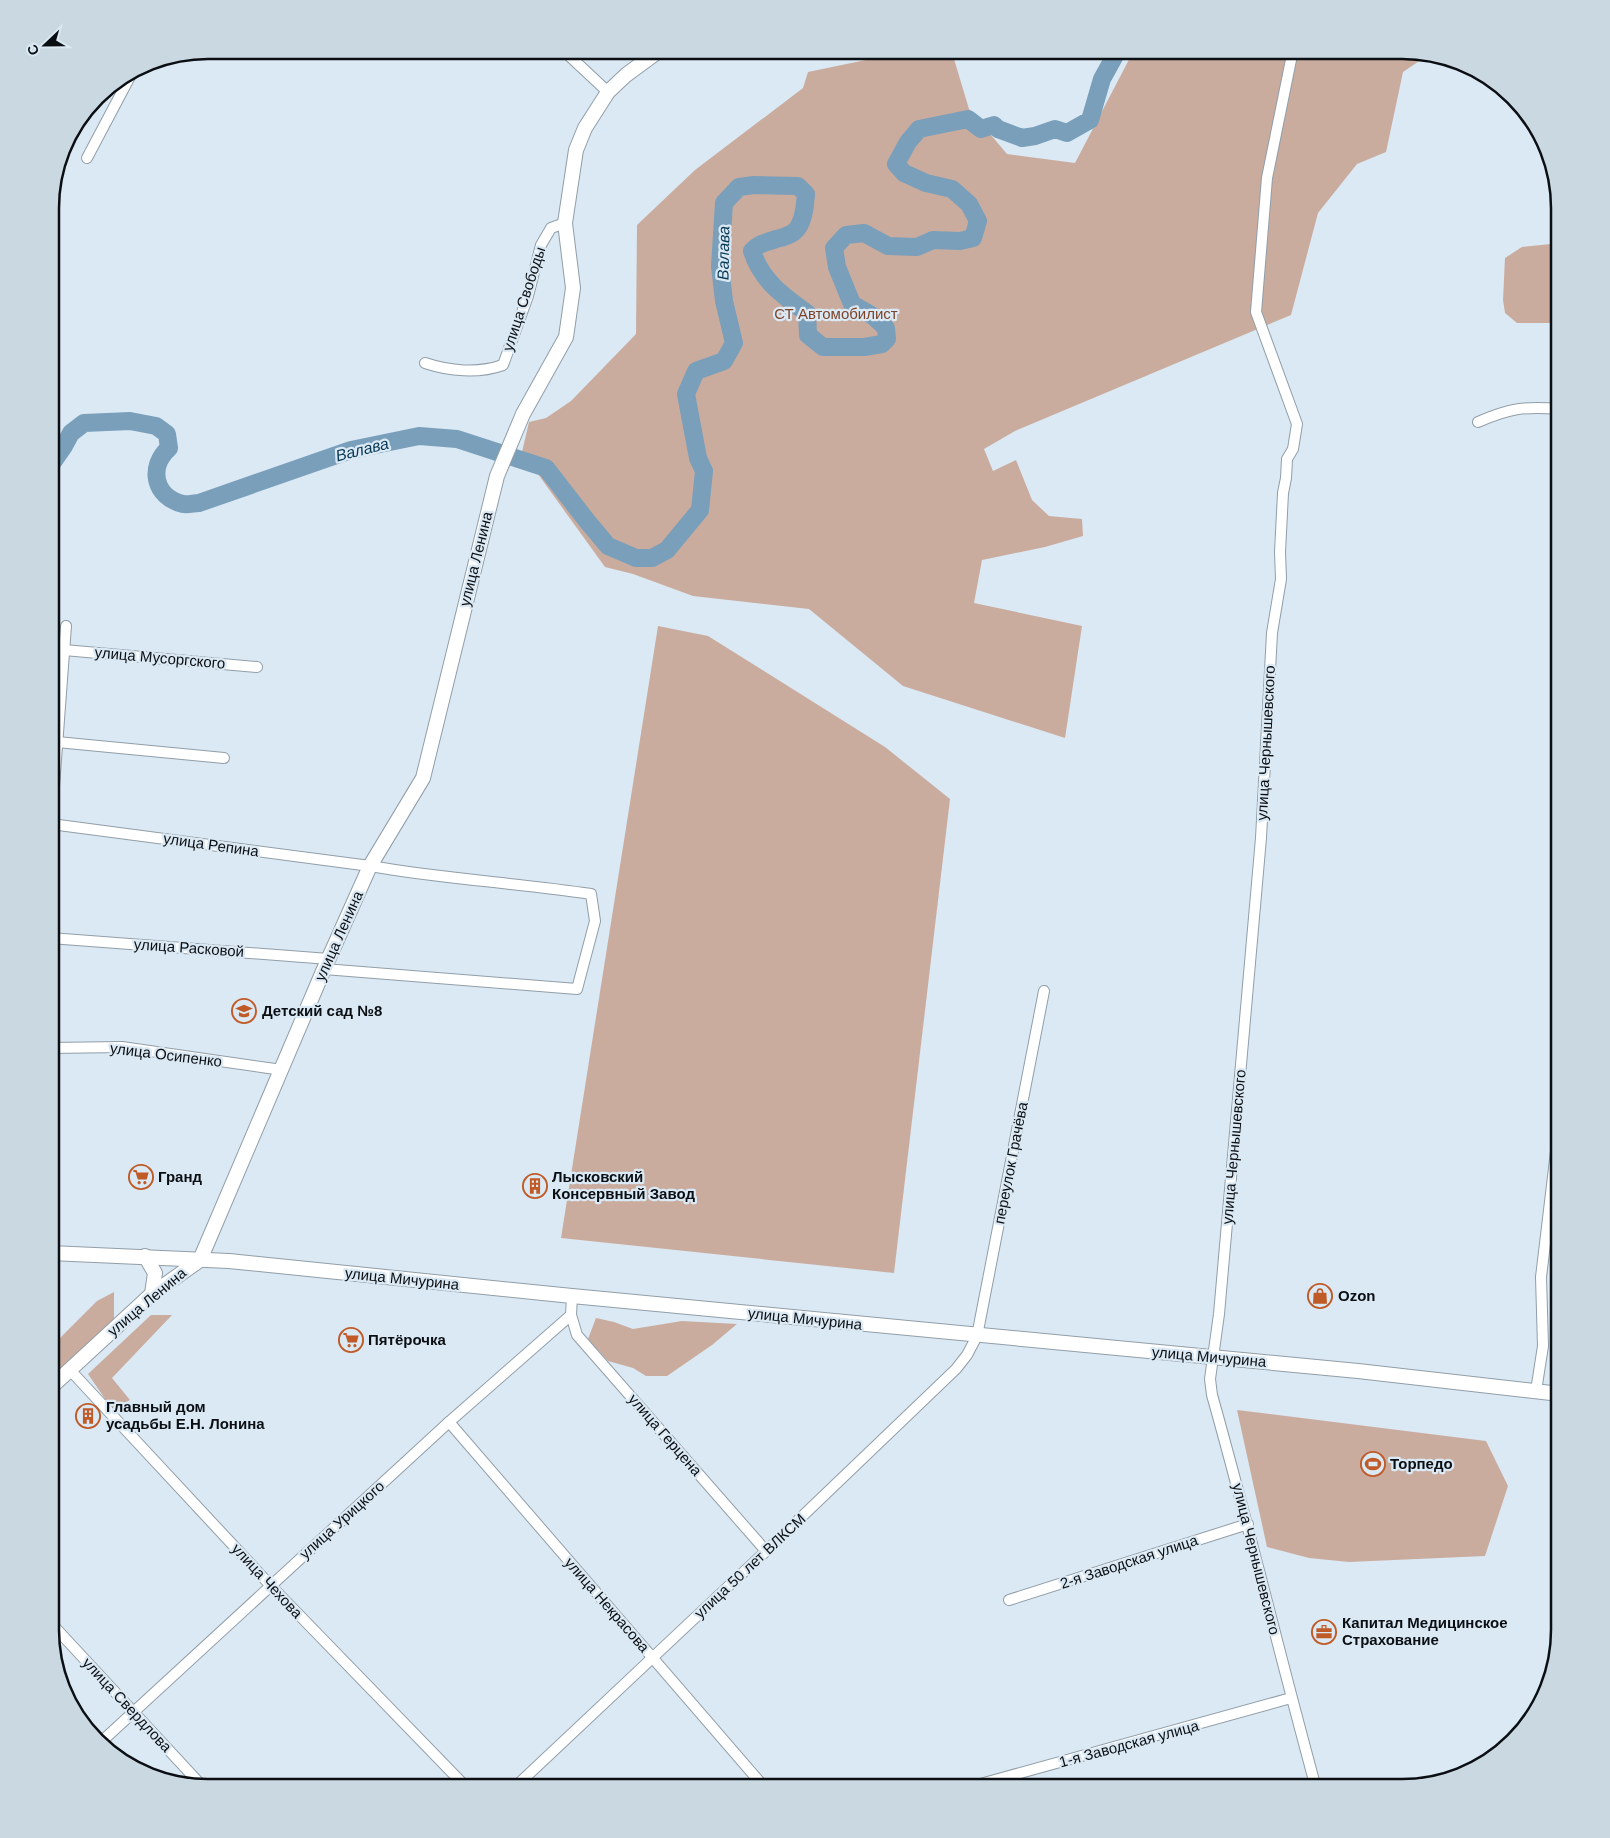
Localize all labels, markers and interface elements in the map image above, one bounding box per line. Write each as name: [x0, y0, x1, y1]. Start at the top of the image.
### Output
north arrow: [20, 20, 70, 70]
text: С: [24, 42, 42, 58]
water label: Валава: [715, 226, 732, 280]
street label: улица Свободы: [499, 245, 548, 353]
park label: СТ Автомобилист: [774, 305, 898, 322]
water label: Валава: [334, 435, 391, 464]
street label: улица Ленина: [456, 509, 496, 608]
street label: улица Мусоргского: [94, 643, 226, 672]
street label: улица Чернышевского: [1253, 665, 1278, 821]
street label: улица Репина: [162, 829, 261, 860]
street label: улица Ленина: [311, 887, 366, 984]
street label: улица Расковой: [133, 935, 245, 960]
school or university icon: Детский сад №8: [231, 998, 257, 1024]
place label: Детский сад №8: [262, 1002, 382, 1019]
street label: улица Осипенко: [109, 1039, 223, 1070]
street label: улица Чернышевского: [1218, 1069, 1249, 1225]
street label: переулок Грачёва: [990, 1100, 1031, 1225]
supermarket icon: Гранд: [128, 1164, 154, 1190]
place label: Гранд: [158, 1168, 202, 1185]
place label: Лысковский Консервный Завод: [552, 1168, 695, 1202]
building icon: Лысковский Консервный Завод: [522, 1173, 548, 1199]
street label: улица Ленина: [104, 1264, 190, 1339]
street label: улица Мичурина: [344, 1264, 461, 1293]
shop icon: Ozon: [1307, 1283, 1333, 1309]
place label: Ozon: [1338, 1287, 1376, 1304]
street label: улица Мичурина: [747, 1304, 864, 1333]
supermarket icon: Пятёрочка: [338, 1327, 364, 1353]
place label: Пятёрочка: [368, 1331, 446, 1348]
street label: улица Мичурина: [1151, 1343, 1268, 1370]
street label: улица Герцена: [625, 1390, 706, 1479]
place label: Главный дом усадьбы Е.Н. Лонина: [106, 1398, 265, 1432]
building icon: Главный дом усадьбы Е.Н. Лонина: [75, 1403, 101, 1429]
sports icon: Торпедо: [1360, 1451, 1386, 1477]
place label: Торпедо: [1390, 1455, 1453, 1472]
street label: улица Урицкого: [296, 1477, 388, 1562]
street label: улица Чернышевского: [1229, 1481, 1284, 1636]
street label: улица 50 лет ВЛКСМ: [691, 1510, 809, 1621]
street label: 2-я Заводская улица: [1058, 1531, 1201, 1592]
street label: улица Чехова: [229, 1540, 307, 1622]
street label: улица Некрасова: [562, 1554, 654, 1656]
place label: Капитал Медицинское Страхование: [1342, 1614, 1508, 1648]
office icon: Капитал Медицинское Страхование: [1311, 1619, 1337, 1645]
street label: улица Свердлова: [79, 1654, 176, 1756]
street label: 1-я Заводская улица: [1057, 1717, 1201, 1770]

